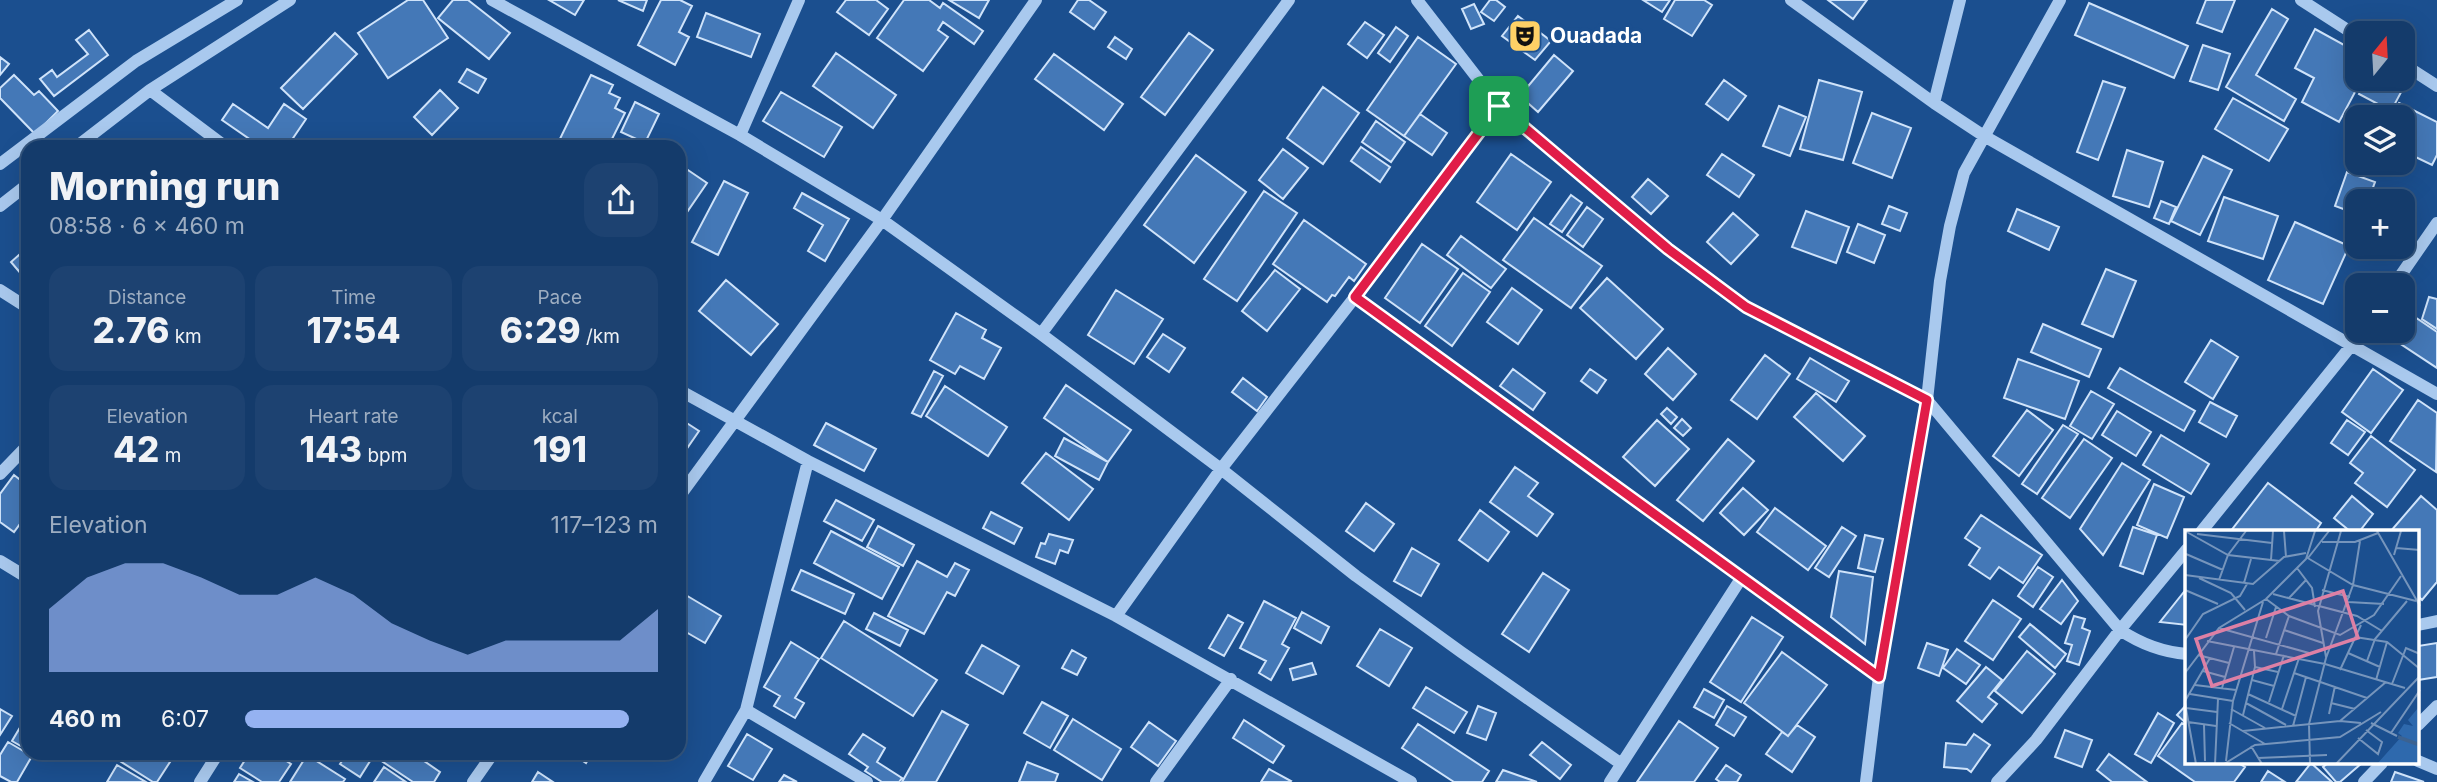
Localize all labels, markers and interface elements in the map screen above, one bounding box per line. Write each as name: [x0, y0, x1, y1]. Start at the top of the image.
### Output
theatre icon: Ouadada: [1506, 17, 1544, 55]
north arrow: [2345, 21, 2415, 91]
map controls: [2345, 21, 2415, 343]
place label: Ouadada: [1550, 23, 1642, 48]
pin: [1469, 76, 1529, 136]
icon: arrive: [1480, 87, 1518, 125]
button: layers: [2345, 105, 2415, 175]
text: Morning run: [49, 163, 280, 209]
button: share: [584, 163, 658, 237]
button: +: [2345, 189, 2415, 259]
text: 08:58 · 6 × 460 m: [49, 212, 245, 240]
button: −: [2345, 273, 2415, 343]
text: Distance: [108, 286, 186, 309]
text: Time: [331, 286, 376, 309]
text: Pace: [537, 286, 582, 309]
text: 2.76: [93, 309, 169, 351]
text: 17:54: [306, 309, 401, 351]
text: 6:29: [500, 309, 581, 351]
text: km: [169, 325, 202, 348]
text: /km: [581, 325, 620, 348]
text: Elevation: [106, 405, 188, 428]
text: Heart rate: [308, 405, 398, 428]
text: kcal: [542, 405, 578, 428]
text: 42: [113, 428, 159, 470]
text: 143: [300, 428, 362, 470]
text: 191: [533, 428, 587, 470]
text: m: [159, 444, 181, 467]
text: bpm: [362, 444, 407, 467]
text: Elevation: [49, 511, 148, 539]
text: 117–123 m: [551, 511, 658, 539]
inset map: [2185, 530, 2420, 764]
text: 460 m: [49, 705, 121, 733]
text: 6:07: [161, 705, 209, 733]

